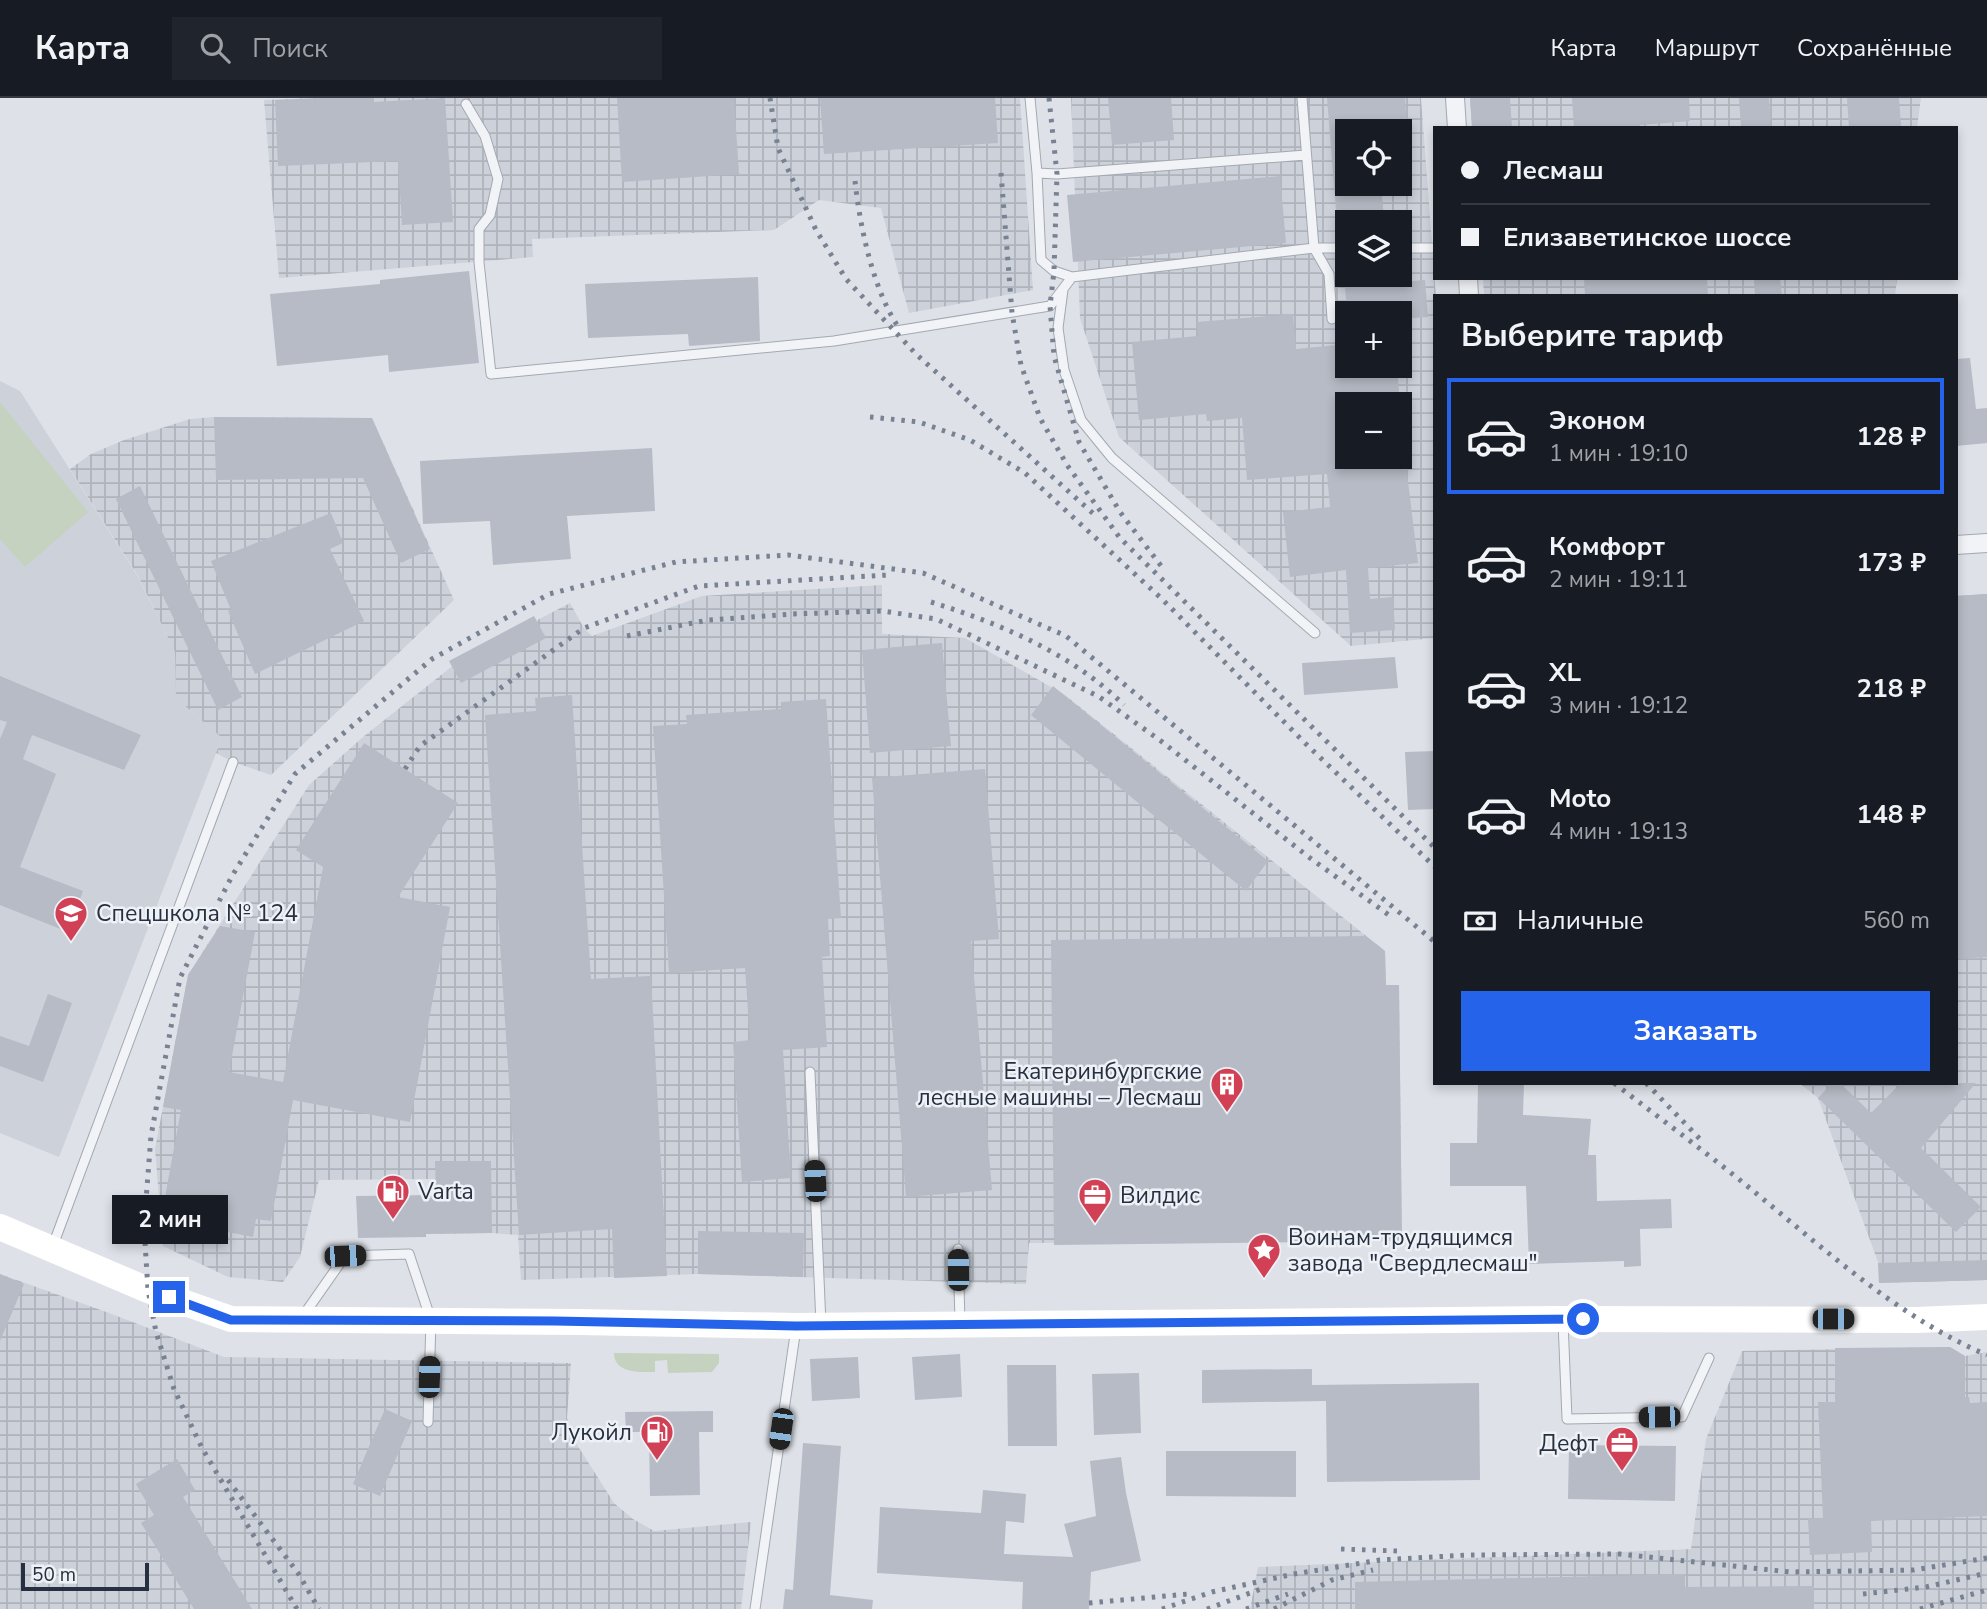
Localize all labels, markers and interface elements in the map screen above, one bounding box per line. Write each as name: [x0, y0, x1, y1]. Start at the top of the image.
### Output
search box: [172, 17, 662, 80]
text: Карта: [35, 26, 130, 71]
icon: search: [196, 29, 234, 67]
text: Поиск: [252, 31, 328, 66]
text: Карта: [1551, 32, 1617, 64]
text: Маршрут: [1655, 32, 1759, 64]
text: Сохранённые: [1797, 32, 1952, 64]
map controls: [1335, 119, 1412, 469]
button: locate: [1335, 119, 1412, 196]
text: Лесмаш: [1503, 153, 1604, 188]
button: layers: [1335, 210, 1412, 287]
text: Елизаветинское шоссе: [1503, 220, 1792, 255]
button: +: [1335, 301, 1412, 378]
text: Выберите тариф: [1461, 314, 1724, 357]
button: −: [1335, 392, 1412, 469]
text: Эконом: [1549, 403, 1646, 438]
icon: car: [1465, 405, 1528, 468]
text: 128 ₽: [1857, 419, 1926, 454]
text: 1 мин · 19:10: [1549, 438, 1688, 469]
text: Комфорт: [1549, 529, 1665, 564]
icon: car: [1465, 531, 1528, 594]
text: 173 ₽: [1857, 545, 1926, 580]
text: 2 мин · 19:11: [1549, 564, 1688, 595]
text: XL: [1549, 655, 1581, 690]
icon: car: [1465, 657, 1528, 720]
text: 218 ₽: [1857, 671, 1926, 706]
text: 3 мин · 19:12: [1549, 690, 1688, 721]
text: Moto: [1549, 781, 1611, 816]
icon: car: [1465, 783, 1528, 846]
text: 148 ₽: [1857, 797, 1926, 832]
text: 4 мин · 19:13: [1549, 816, 1688, 847]
school or university icon: Спецшкола № 124: [52, 894, 90, 943]
place label: Спецшкола № 124: [96, 898, 298, 929]
icon: cash: [1461, 902, 1499, 940]
text: Наличные: [1517, 903, 1644, 938]
text: 560 m: [1863, 905, 1930, 936]
button: Заказать: [1461, 991, 1930, 1071]
place label: Екатеринбургские лесные машины – Лесмаш: [917, 1056, 1202, 1113]
building icon: Екатеринбургские лесные машины – Лесмаш: [1208, 1065, 1246, 1114]
car: [804, 1159, 827, 1203]
fuel station icon: Varta: [374, 1172, 412, 1221]
place label: Varta: [417, 1176, 474, 1207]
office icon: Вилдис: [1076, 1176, 1114, 1225]
place label: Вилдис: [1120, 1180, 1200, 1211]
callout: 2 мин: [111, 1196, 227, 1244]
text: 2 мин: [138, 1204, 202, 1235]
place label: Воинам-трудящимся завода "Свердлесмаш": [1288, 1222, 1538, 1279]
place icon: Воинам-трудящимся завода "Свердлесмаш": [1245, 1231, 1283, 1280]
car: [324, 1245, 367, 1267]
car: [948, 1249, 969, 1291]
route end: [153, 1281, 185, 1313]
route start: [1567, 1303, 1599, 1335]
car: [1813, 1309, 1855, 1330]
car: [418, 1356, 441, 1398]
car: [1638, 1406, 1681, 1428]
car: [768, 1407, 795, 1451]
fuel station icon: Лукойл: [638, 1413, 676, 1462]
place label: Лукойл: [551, 1417, 632, 1448]
office icon: Дефт: [1603, 1424, 1641, 1473]
place label: Дефт: [1539, 1428, 1599, 1459]
scale bar: [21, 1560, 149, 1592]
text: 50 m: [32, 1562, 76, 1588]

